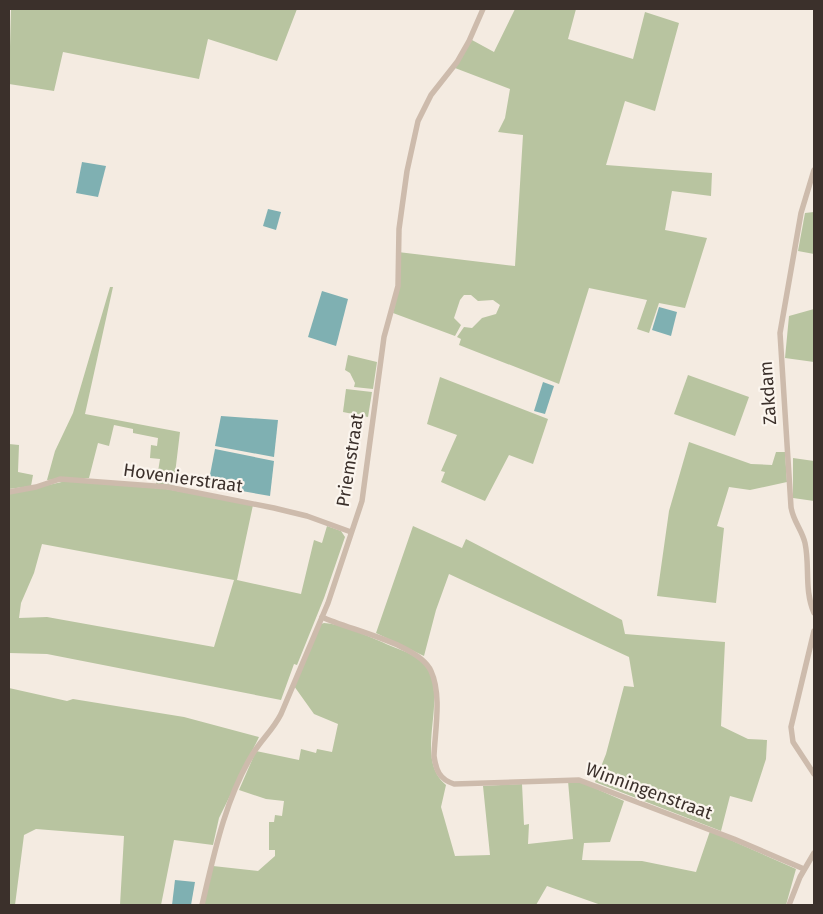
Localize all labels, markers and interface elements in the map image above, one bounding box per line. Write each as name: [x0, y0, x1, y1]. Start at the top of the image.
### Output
street label: Zakdam: [755, 360, 781, 426]
street label: Priemstraat: [332, 411, 368, 508]
street label: Hovenierstraat: [122, 459, 245, 497]
street label: Winningenstraat: [583, 758, 716, 824]

